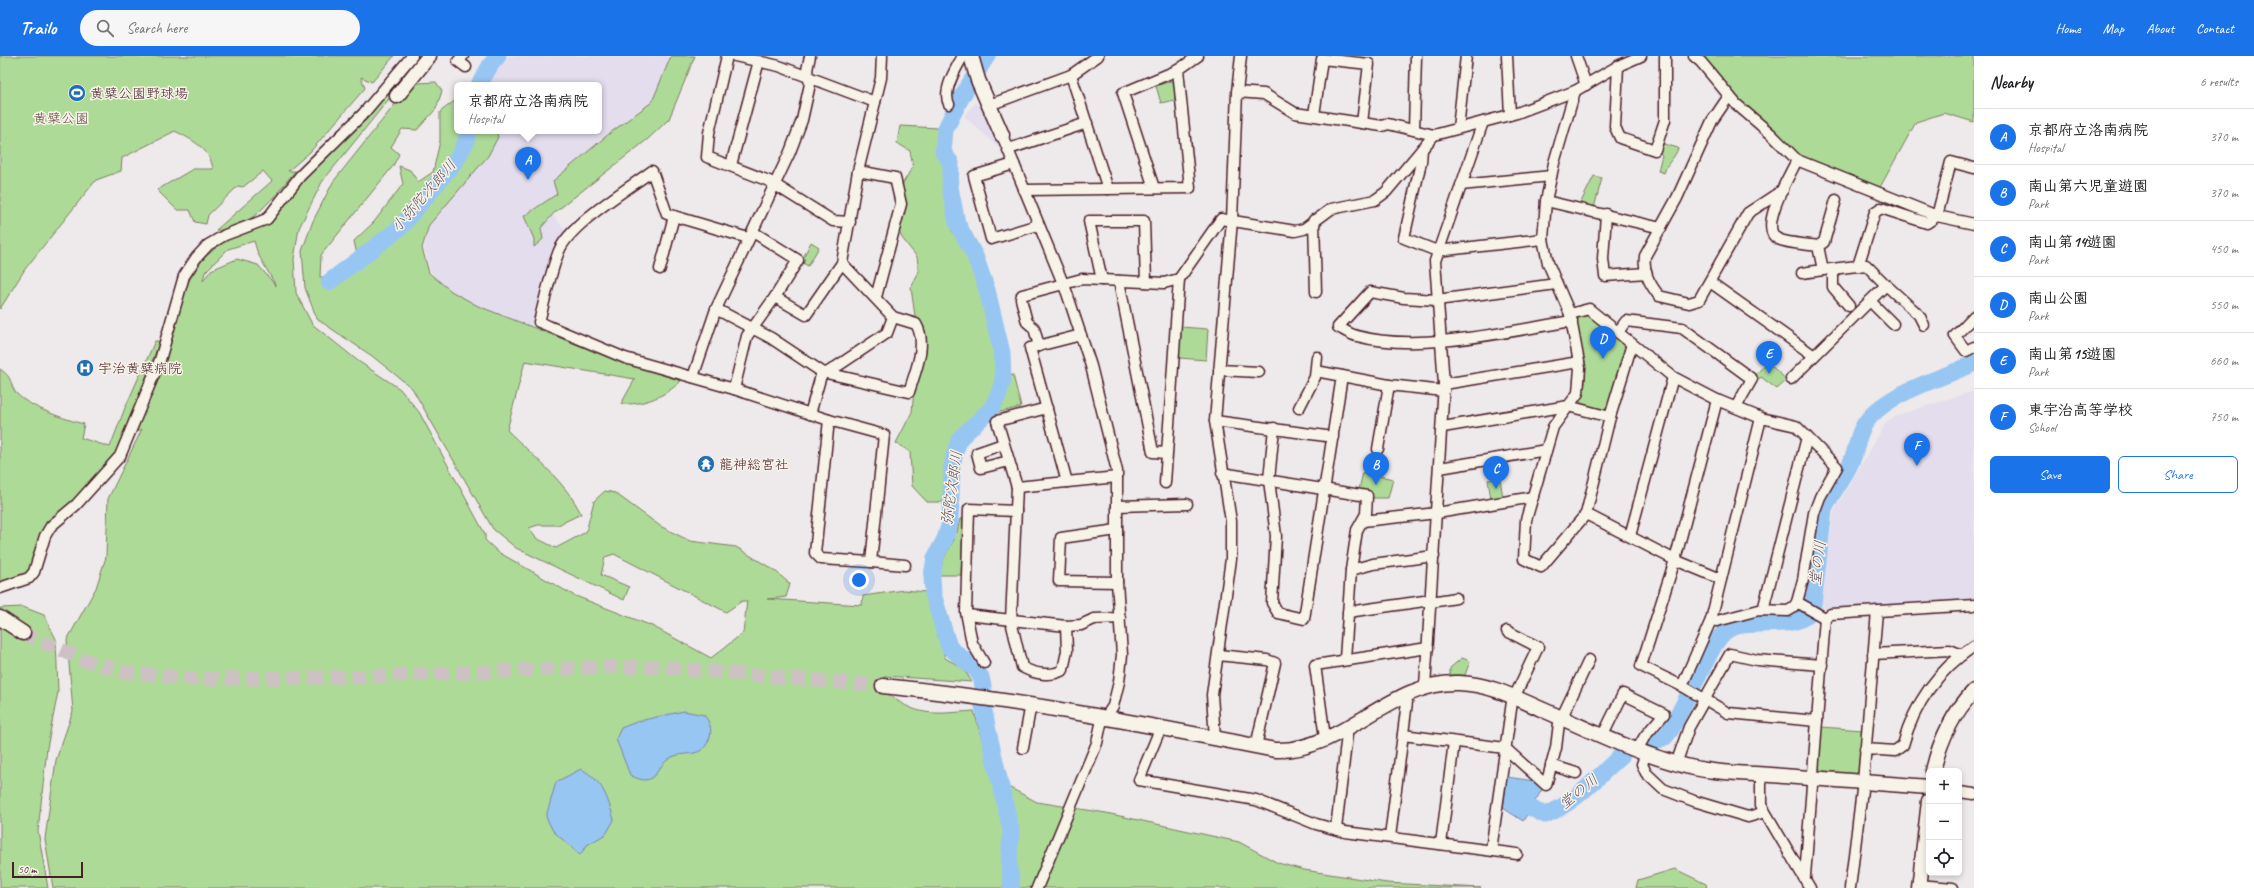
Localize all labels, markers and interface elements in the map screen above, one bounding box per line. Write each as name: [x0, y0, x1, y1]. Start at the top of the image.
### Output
search box: [80, 10, 360, 46]
text: Trailo: [20, 16, 56, 40]
icon: search: [94, 17, 116, 39]
text: Search here: [126, 19, 188, 38]
text: Home: [2055, 20, 2081, 37]
text: Map: [2103, 20, 2124, 37]
text: About: [2146, 20, 2174, 37]
text: Contact: [2196, 20, 2234, 37]
text: Nearby: [1990, 72, 2033, 93]
text: 6 results: [2200, 74, 2238, 90]
popup: [454, 82, 602, 134]
sports icon: 黄檗公園野球場: [67, 83, 87, 103]
place label: 黄檗公園野球場: [90, 85, 188, 102]
text: 京都府立洛南病院: [468, 92, 588, 111]
park label: 黄檗公園: [33, 110, 89, 127]
text: Hospital: [468, 111, 504, 127]
text: 京都府立洛南病院: [2028, 121, 2148, 140]
text: A: [2000, 129, 2006, 145]
text: 370 m: [2210, 129, 2238, 145]
text: Hospital: [2028, 140, 2064, 156]
pin: A: [515, 147, 541, 180]
water label: 小弥陀次郎川: [387, 156, 461, 236]
text: 南山第六児童遊園: [2028, 177, 2148, 196]
text: B: [2000, 185, 2006, 201]
text: 370 m: [2210, 185, 2238, 201]
text: Park: [2028, 196, 2049, 212]
text: 南山第14遊園: [2028, 233, 2117, 252]
text: C: [2000, 241, 2006, 257]
text: 450 m: [2210, 241, 2238, 257]
text: Park: [2028, 252, 2049, 268]
text: 南山公園: [2028, 289, 2088, 308]
text: D: [1999, 297, 2007, 313]
text: 550 m: [2210, 297, 2238, 313]
text: Park: [2028, 308, 2049, 324]
pin: D: [1590, 326, 1616, 359]
pin: E: [1756, 341, 1782, 374]
text: 南山第15遊園: [2028, 345, 2116, 364]
text: E: [2000, 353, 2006, 369]
text: 660 m: [2210, 353, 2238, 369]
hospital icon: 宇治黄檗病院: [75, 358, 95, 378]
place label: 宇治黄檗病院: [98, 360, 182, 377]
text: Park: [2028, 364, 2049, 380]
text: 東宇治高等学校: [2028, 401, 2133, 420]
text: F: [2000, 409, 2006, 425]
text: 750 m: [2210, 409, 2238, 425]
text: School: [2028, 420, 2056, 436]
pin: F: [1904, 433, 1930, 466]
water label: 弥陀次郎川: [937, 450, 967, 526]
pin: B: [1363, 452, 1389, 485]
temple icon: 龍神総宮社: [696, 454, 716, 474]
place label: 龍神総宮社: [719, 456, 789, 473]
pin: C: [1483, 456, 1509, 489]
button: Save: [1990, 456, 2110, 493]
button: Share: [2118, 456, 2238, 493]
water label: 堂の川: [1806, 540, 1830, 586]
your location: [849, 570, 869, 590]
map controls: [1926, 768, 1962, 876]
button: +: [1926, 768, 1962, 804]
water label: 堂の川: [1556, 770, 1602, 814]
button: −: [1926, 804, 1962, 840]
button: locate: [1926, 840, 1962, 876]
scale bar: [12, 860, 83, 879]
text: 50 m: [18, 862, 37, 876]

